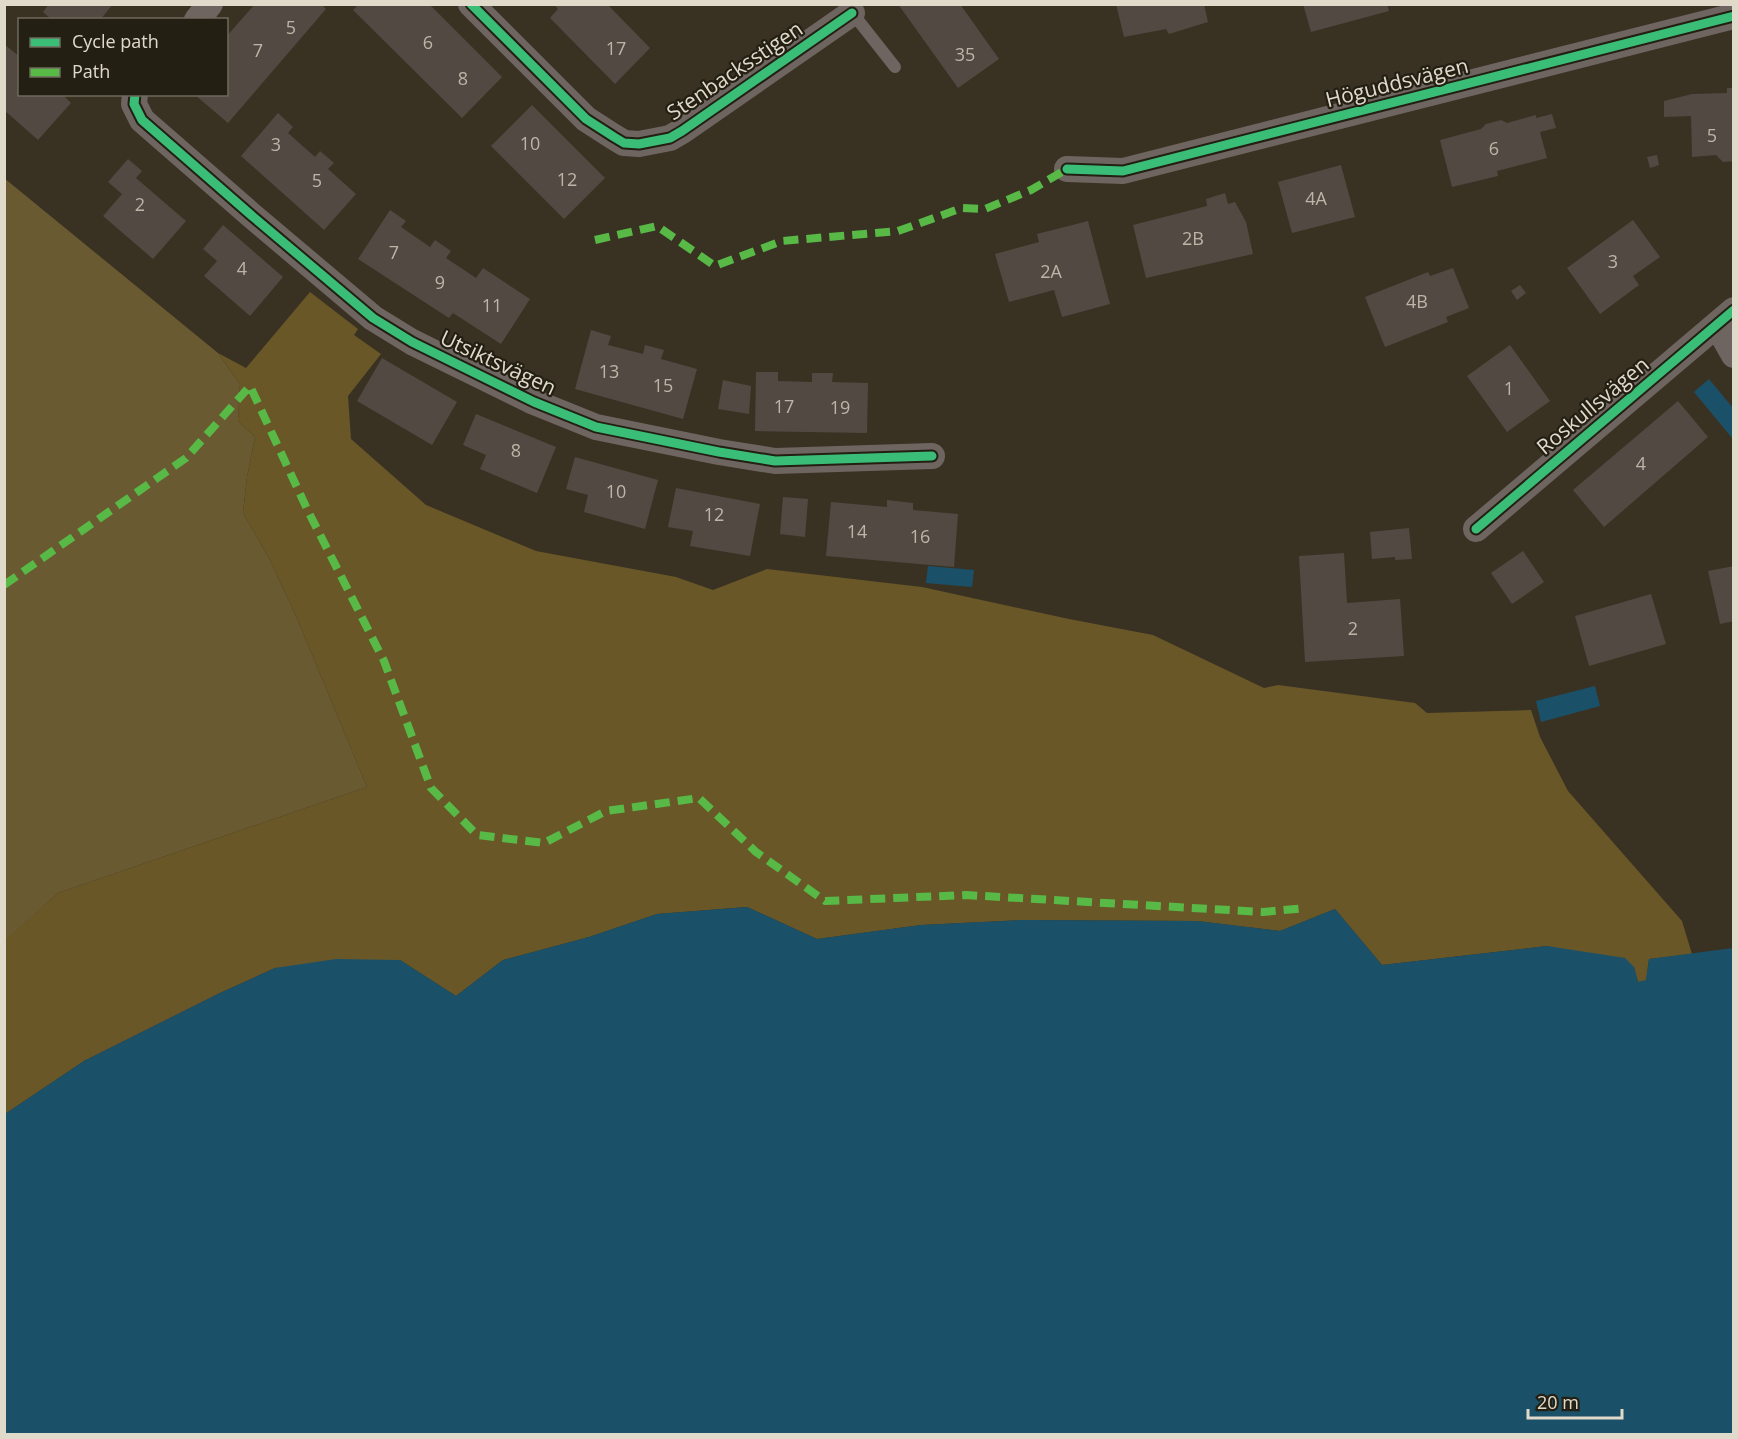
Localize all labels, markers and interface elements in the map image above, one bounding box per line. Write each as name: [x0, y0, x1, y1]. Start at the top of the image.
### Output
street label: Stenbacksstigen: [661, 14, 808, 126]
house number: 5: [286, 15, 296, 39]
legend: [18, 18, 228, 96]
text: Cycle path: [72, 29, 159, 53]
house number: 6: [423, 30, 433, 54]
house number: 17: [606, 36, 626, 60]
house number: 7: [253, 38, 263, 62]
house number: 35: [955, 42, 975, 66]
street label: Höguddsvägen: [1322, 51, 1471, 113]
text: Path: [72, 59, 110, 83]
house number: 8: [458, 66, 468, 90]
house number: 5: [1707, 123, 1717, 147]
house number: 10: [520, 131, 540, 155]
house number: 3: [271, 132, 281, 156]
house number: 6: [1489, 136, 1499, 160]
house number: 12: [557, 167, 577, 191]
house number: 5: [312, 168, 322, 192]
house number: 4A: [1305, 186, 1327, 210]
house number: 2: [135, 192, 145, 216]
house number: 2B: [1182, 226, 1204, 250]
house number: 7: [389, 240, 399, 264]
house number: 3: [1608, 249, 1618, 273]
house number: 4: [237, 256, 247, 280]
house number: 2A: [1040, 259, 1062, 283]
house number: 9: [435, 270, 445, 294]
house number: 4B: [1406, 289, 1428, 313]
house number: 11: [482, 293, 502, 317]
street label: Utsiktsvägen: [436, 323, 561, 401]
street label: Roskullsvägen: [1530, 350, 1654, 460]
house number: 13: [599, 359, 619, 383]
house number: 15: [653, 373, 673, 397]
house number: 1: [1504, 376, 1514, 400]
house number: 17: [774, 394, 794, 418]
house number: 19: [830, 395, 850, 419]
house number: 8: [511, 438, 521, 462]
house number: 4: [1636, 451, 1646, 475]
house number: 10: [606, 479, 626, 503]
house number: 12: [704, 502, 724, 526]
house number: 14: [847, 519, 867, 543]
house number: 16: [910, 524, 930, 548]
house number: 2: [1348, 616, 1358, 640]
scale bar: [1528, 1382, 1622, 1420]
text: 20 m: [1537, 1390, 1579, 1414]

